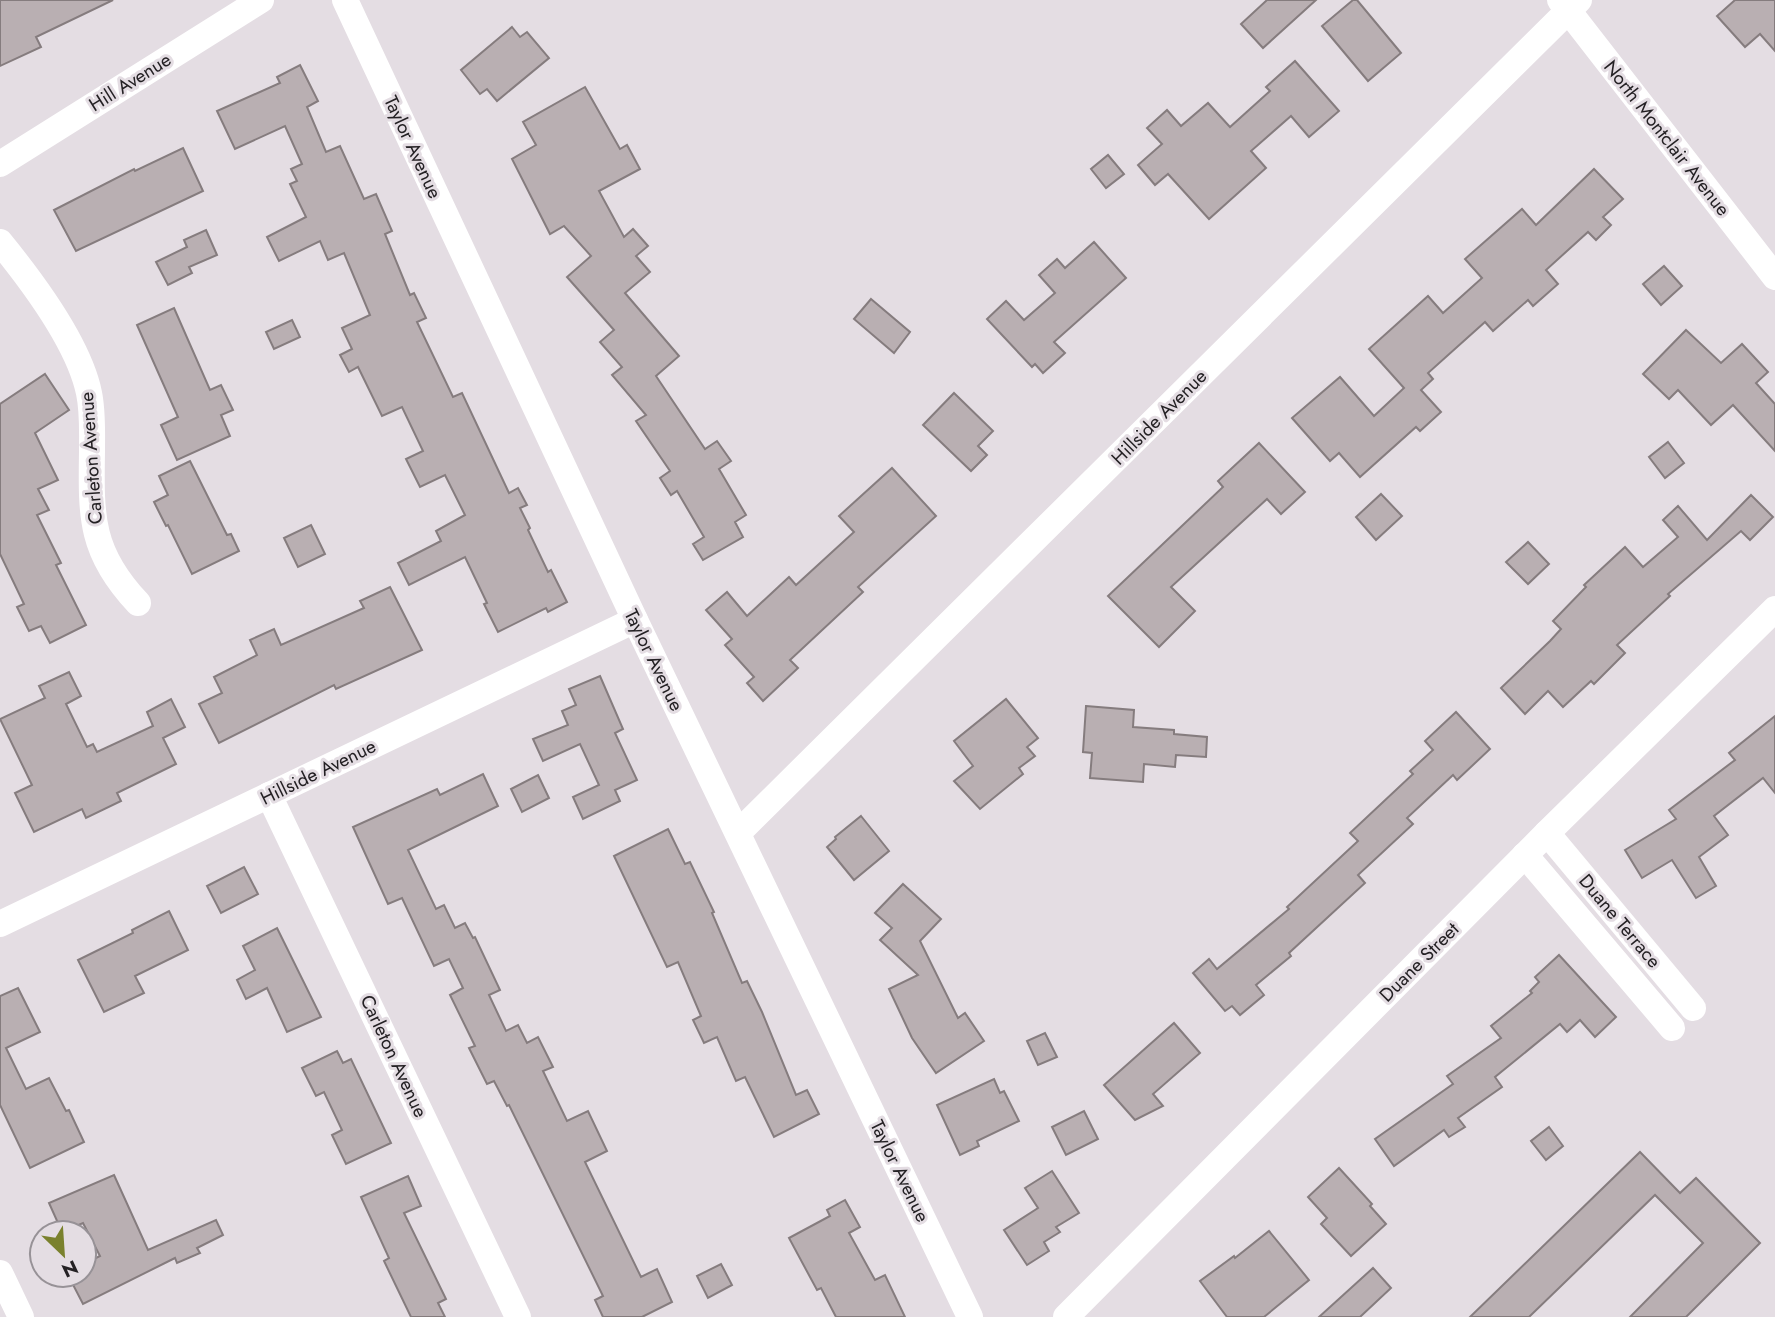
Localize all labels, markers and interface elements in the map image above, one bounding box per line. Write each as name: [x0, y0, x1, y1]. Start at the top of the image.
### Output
street label: Hill Avenue: [84, 46, 176, 118]
street label: North Montclair Avenue: [1598, 54, 1737, 222]
street label: Taylor Avenue: [377, 91, 449, 203]
street label: Hillside Avenue: [1105, 363, 1213, 471]
street label: Carleton Avenue: [73, 391, 109, 525]
street label: Taylor Avenue: [618, 604, 690, 716]
street label: Hillside Avenue: [256, 732, 380, 812]
street label: Duane Terrace: [1573, 868, 1668, 974]
street label: Duane Street: [1373, 916, 1465, 1008]
street label: Carleton Avenue: [354, 990, 434, 1122]
street label: Taylor Avenue: [864, 1115, 936, 1227]
north arrow: [28, 1219, 98, 1289]
text: N: [57, 1254, 83, 1284]

